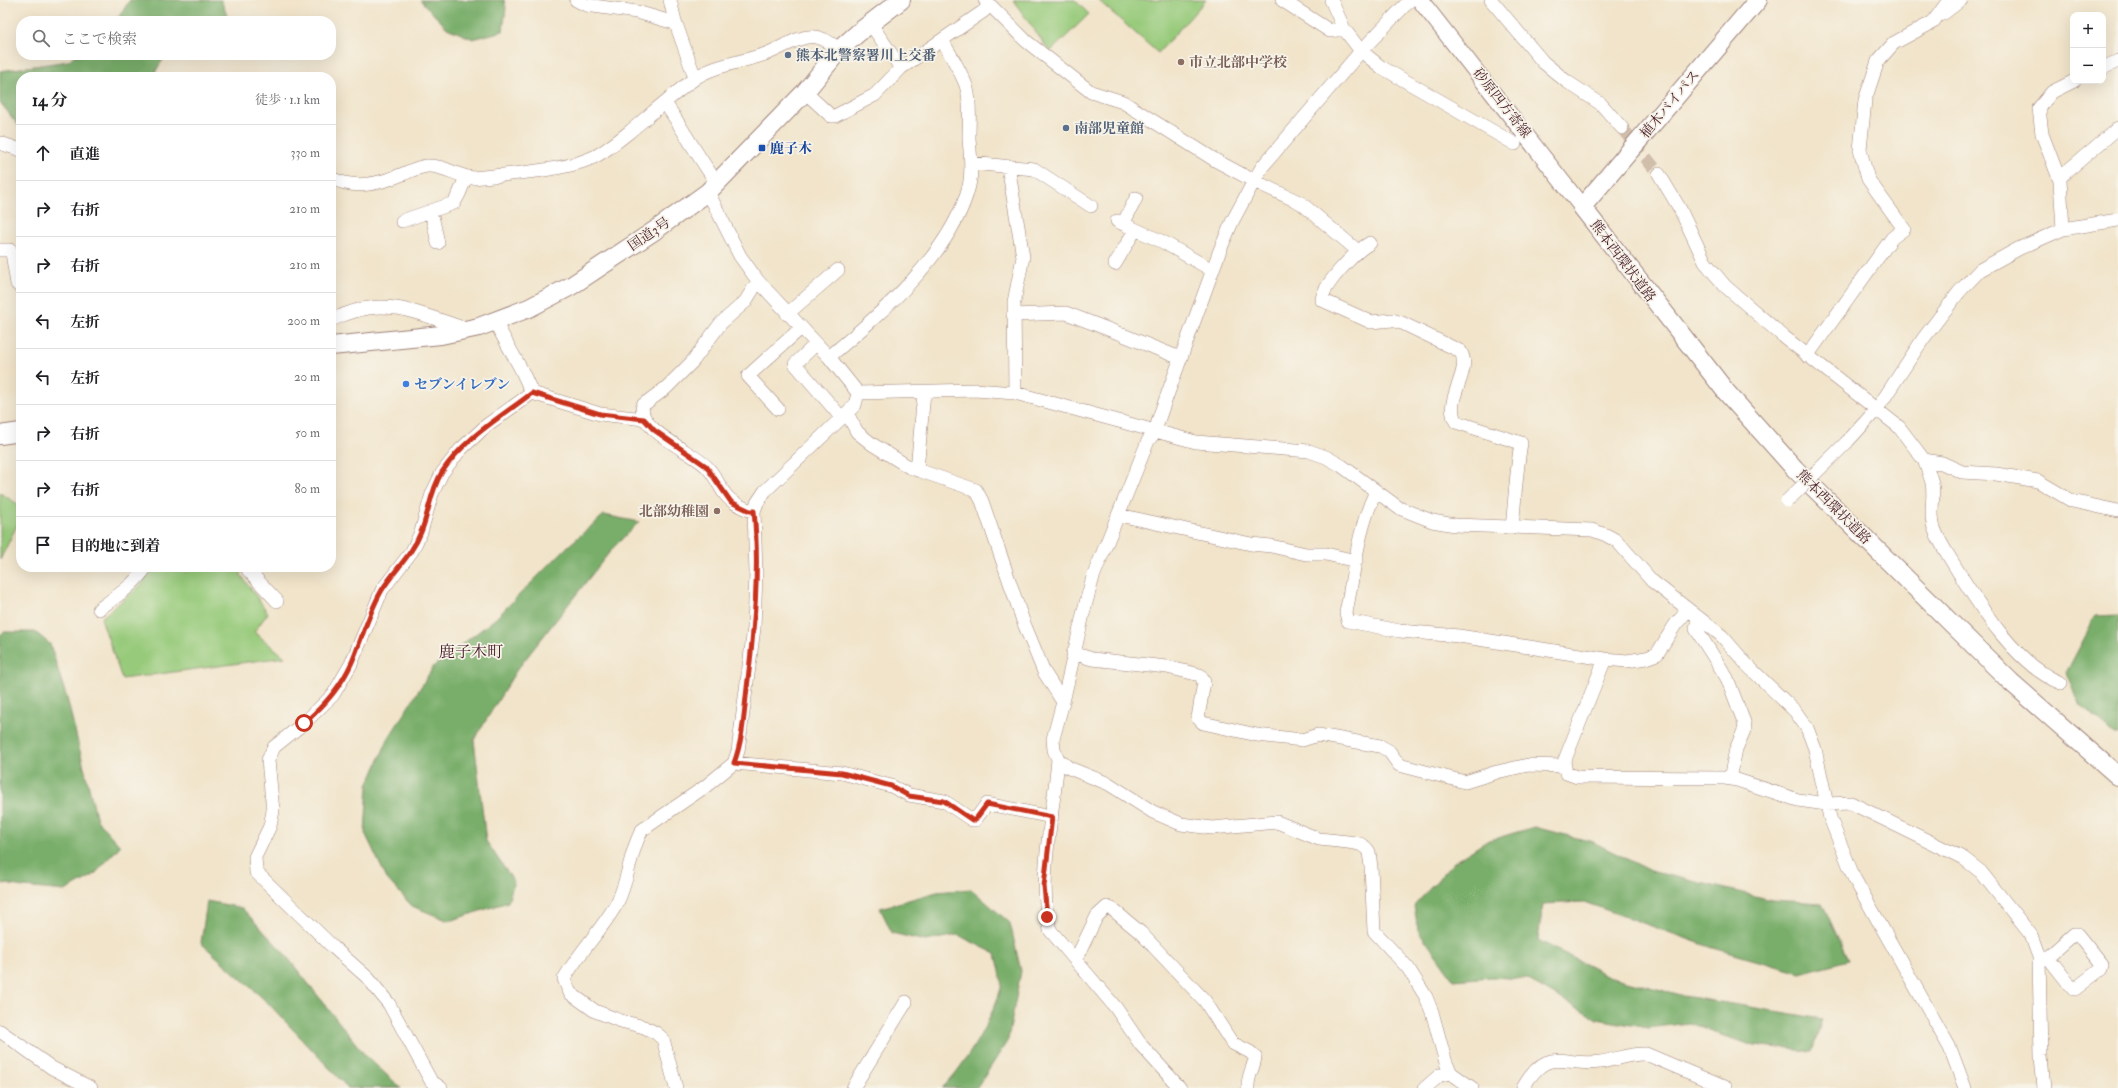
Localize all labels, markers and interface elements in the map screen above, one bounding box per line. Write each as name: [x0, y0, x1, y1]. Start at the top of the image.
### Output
map controls: [2070, 12, 2106, 84]
button: +: [2070, 12, 2106, 48]
search box: [16, 16, 336, 60]
icon: search: [30, 27, 52, 49]
text: ここで検索: [62, 30, 137, 49]
place label: 熊本北警察署川上交番: [796, 47, 936, 64]
button: −: [2070, 48, 2106, 84]
marker: 熊本北警察署川上交番: [783, 50, 793, 60]
place label: 市立北部中学校: [1189, 54, 1287, 71]
marker: 市立北部中学校: [1176, 57, 1186, 67]
street label: 砂原四方寄線: [1469, 65, 1535, 141]
street label: 植木バイパス: [1637, 66, 1703, 142]
text: 14 分: [32, 90, 68, 111]
text: 徒歩 · 1.1 km: [255, 92, 320, 108]
place label: 南部児童館: [1074, 120, 1144, 137]
marker: 南部児童館: [1061, 123, 1071, 133]
place label: 鹿子木: [770, 140, 812, 157]
icon: ahead: [32, 142, 54, 164]
marker: 鹿子木: [757, 143, 767, 153]
text: 直進: [70, 145, 100, 164]
text: 330 m: [291, 145, 320, 161]
icon: right: [32, 198, 54, 220]
text: 右折: [70, 201, 100, 220]
text: 210 m: [289, 201, 320, 217]
street label: 国道3号: [625, 214, 673, 254]
street label: 熊本西環状道路: [1587, 217, 1659, 305]
icon: right: [32, 254, 54, 276]
text: 右折: [70, 257, 100, 276]
text: 210 m: [289, 257, 320, 273]
icon: left: [32, 310, 54, 332]
text: 左折: [70, 313, 100, 332]
text: 200 m: [287, 313, 320, 329]
icon: left: [32, 366, 54, 388]
text: 左折: [70, 369, 100, 388]
text: 20 m: [294, 369, 320, 385]
place label: セブンイレブン: [414, 376, 510, 393]
marker: セブンイレブン: [401, 379, 411, 389]
icon: right: [32, 422, 54, 444]
text: 右折: [70, 425, 100, 444]
text: 50 m: [295, 425, 320, 441]
street label: 熊本西環状道路: [1793, 466, 1875, 548]
icon: right: [32, 478, 54, 500]
text: 右折: [70, 481, 100, 500]
text: 80 m: [294, 481, 320, 497]
place label: 北部幼稚園: [639, 503, 709, 520]
marker: 北部幼稚園: [712, 506, 722, 516]
icon: arrive: [32, 534, 54, 556]
text: 目的地に到着: [70, 537, 160, 556]
district label: 鹿子木町: [439, 642, 503, 662]
route start: [295, 714, 313, 732]
route end: [1038, 908, 1056, 926]

